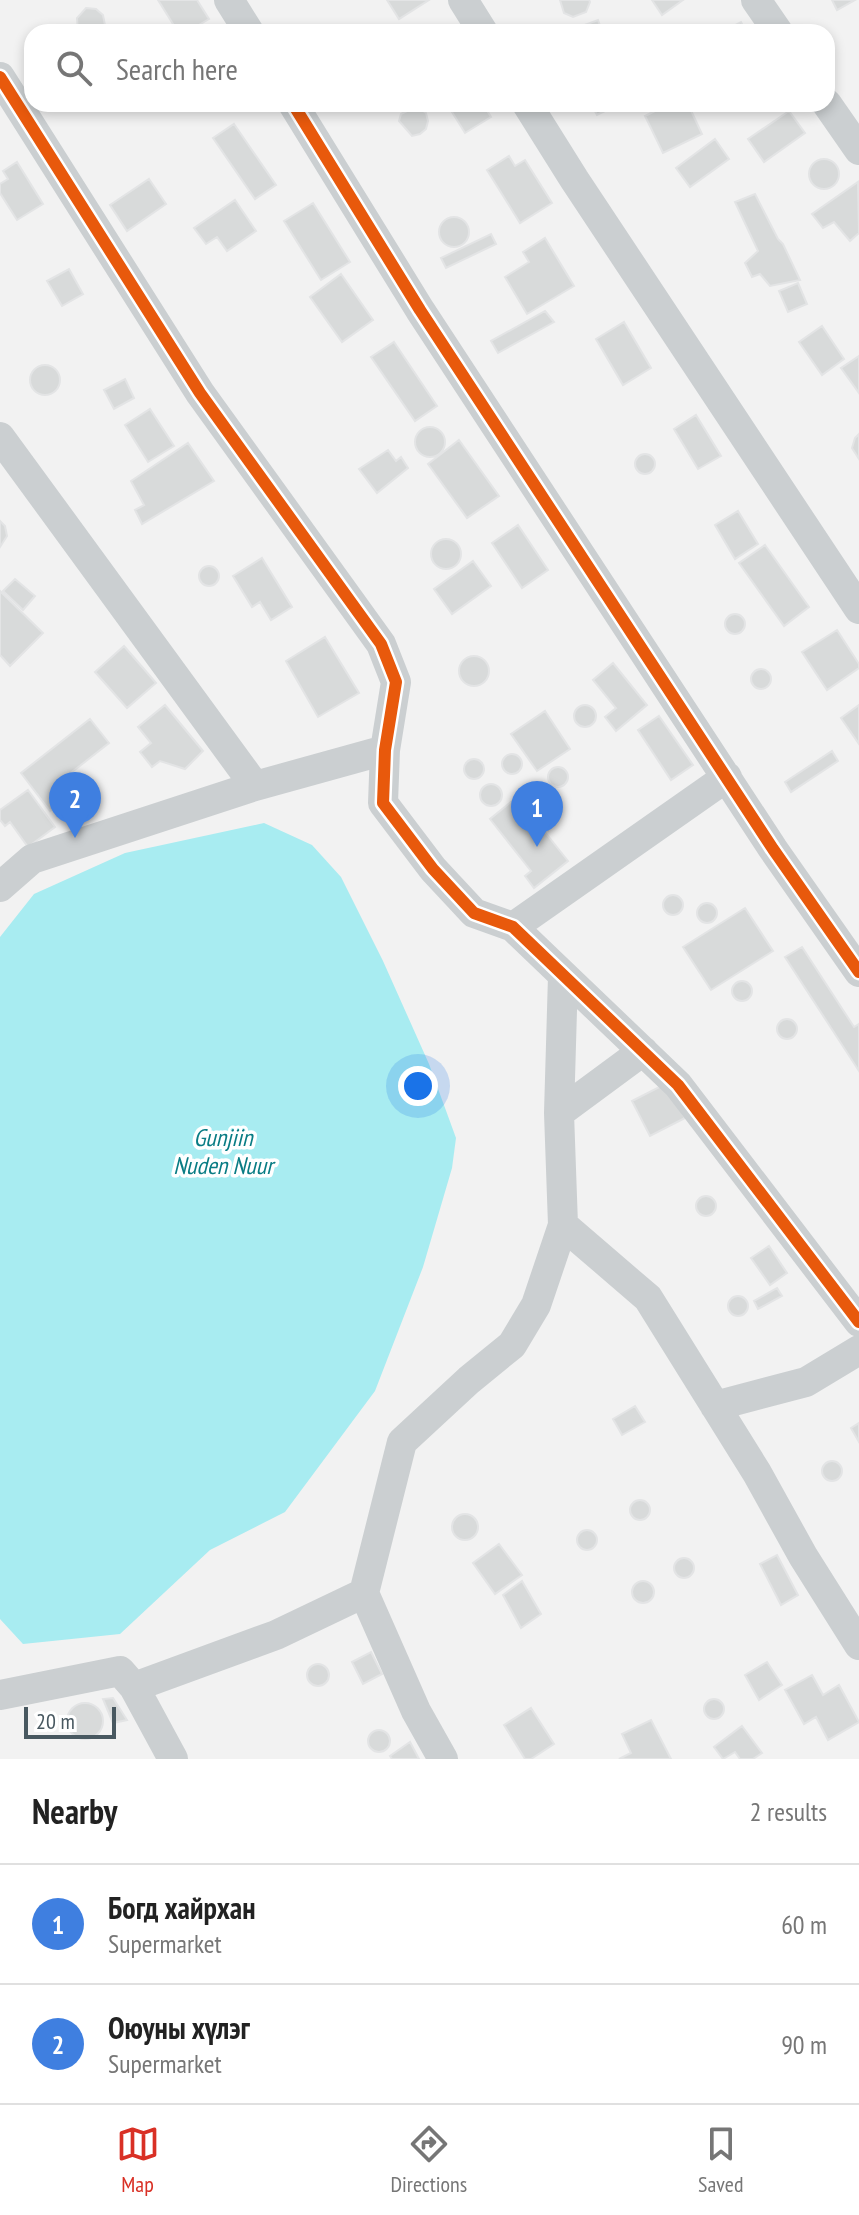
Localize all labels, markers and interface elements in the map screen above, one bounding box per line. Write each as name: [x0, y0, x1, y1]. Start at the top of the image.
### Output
search box: [24, 24, 835, 112]
icon: search: [52, 46, 96, 90]
text: Search here: [116, 49, 238, 88]
pin: 2: [49, 772, 101, 838]
pin: 1: [511, 781, 563, 847]
your location: [398, 1066, 438, 1106]
water label: Gunjiin Nuden Nuur: [173, 1122, 276, 1181]
scale bar: [24, 1703, 116, 1739]
text: 20 m: [36, 1707, 75, 1735]
text: Nearby: [32, 1789, 117, 1833]
text: 2 results: [750, 1795, 827, 1828]
text: Богд хайрхан: [108, 1888, 256, 1927]
text: 1: [52, 1908, 64, 1941]
text: 60 m: [781, 1908, 827, 1941]
text: Supermarket: [108, 1927, 222, 1960]
text: Оюуны хүлэг: [108, 2008, 250, 2047]
text: 2: [52, 2028, 64, 2061]
text: 90 m: [781, 2028, 827, 2061]
text: Supermarket: [108, 2047, 222, 2080]
tab: Map: [116, 2122, 160, 2198]
tab: Directions: [391, 2122, 467, 2198]
tab: Saved: [698, 2122, 743, 2198]

